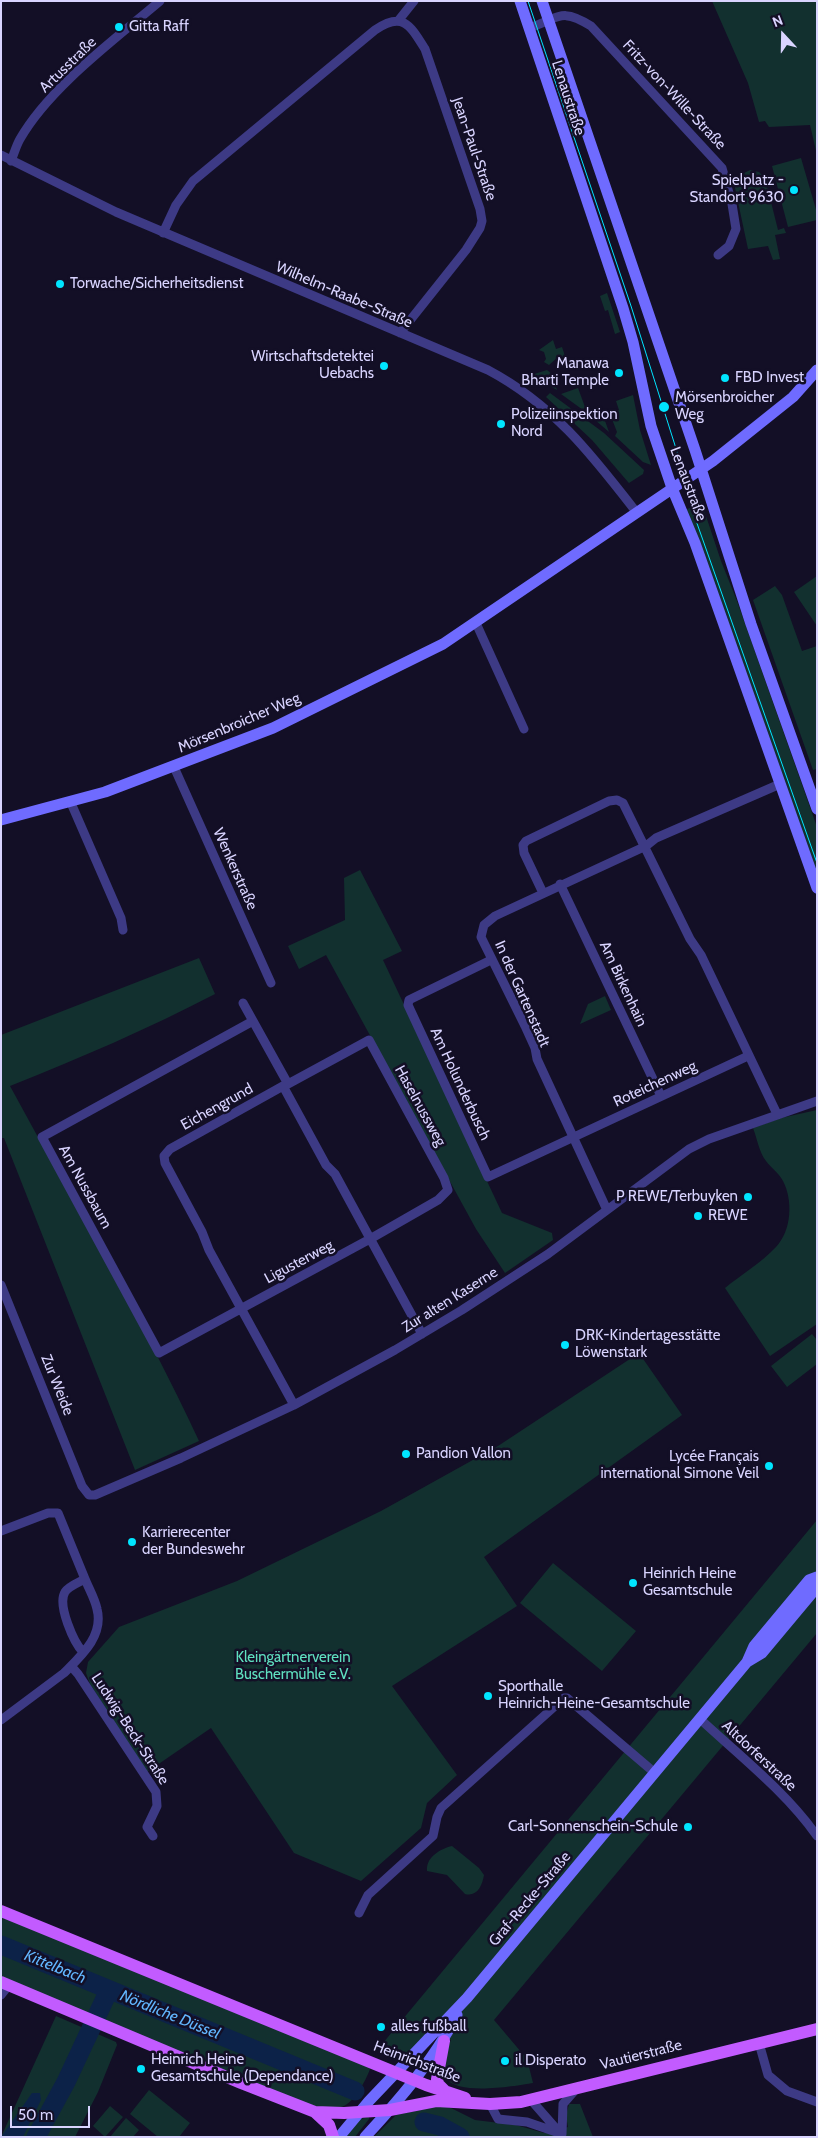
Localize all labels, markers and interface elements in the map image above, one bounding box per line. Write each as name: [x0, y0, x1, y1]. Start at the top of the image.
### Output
north arrow: [758, 10, 808, 60]
text: N: [770, 11, 785, 31]
place label: Gitta Raff: [129, 18, 189, 36]
marker: Gitta Raff: [113, 21, 125, 33]
street label: Artusstraße: [36, 33, 100, 97]
street label: Fritz-von-Wille-Straße: [619, 36, 729, 154]
street label: Lenaustraße: [547, 58, 589, 138]
street label: Jean-Paul-Straße: [448, 95, 500, 203]
place label: Spielplatz - Standort 9630: [689, 172, 784, 207]
marker: Spielplatz - Standort 9630: [788, 184, 800, 196]
street label: Wilhelm-Raabe-Straße: [273, 258, 415, 332]
place label: Torwache/Sicherheitsdienst: [70, 275, 244, 293]
marker: Torwache/Sicherheitsdienst: [54, 278, 66, 290]
place label: Wirtschaftsdetektei Uebachs: [251, 348, 374, 383]
place label: Manawa Bharti Temple: [521, 355, 609, 390]
marker: Wirtschaftsdetektei Uebachs: [378, 360, 390, 372]
marker: Manawa Bharti Temple: [613, 367, 625, 379]
place label: FBD Invest: [735, 369, 804, 387]
marker: FBD Invest: [719, 372, 731, 384]
place label: Mörsenbroicher Weg: [675, 389, 774, 424]
marker: Mörsenbroicher Weg: [657, 400, 671, 414]
place label: Polizeiinspektion Nord: [511, 406, 618, 441]
marker: Polizeiinspektion Nord: [495, 418, 507, 430]
street label: Lenaustraße: [666, 444, 710, 524]
street label: Mörsenbroicher Weg: [175, 689, 303, 757]
street label: Wenkerstraße: [209, 825, 261, 913]
street label: In der Gartenstadt: [490, 938, 554, 1050]
street label: Am Birkenhain: [595, 939, 651, 1029]
street label: Am Holunderbusch: [426, 1025, 494, 1143]
street label: Roteichenweg: [611, 1057, 699, 1111]
street label: Haselnussweg: [390, 1062, 450, 1150]
street label: Eichengrund: [178, 1080, 256, 1134]
street label: Am Nussbaum: [55, 1142, 115, 1232]
place label: P REWE/Terbuyken: [616, 1188, 738, 1206]
marker: P REWE/Terbuyken: [742, 1191, 754, 1203]
place label: REWE: [708, 1207, 748, 1225]
marker: REWE: [692, 1210, 704, 1222]
street label: Ligusterweg: [261, 1236, 337, 1288]
street label: Zur alten Kaserne: [399, 1263, 501, 1337]
place label: DRK-Kindertagesstätte Löwenstark: [575, 1327, 720, 1362]
marker: DRK-Kindertagesstätte Löwenstark: [559, 1339, 571, 1351]
street label: Zur Weide: [37, 1352, 77, 1418]
place label: Pandion Vallon: [416, 1445, 511, 1463]
marker: Pandion Vallon: [400, 1448, 412, 1460]
place label: Lycée Français international Simone Veil: [600, 1448, 759, 1483]
marker: Lycée Français international Simone Veil: [763, 1460, 775, 1472]
place label: Karrierecenter der Bundeswehr: [142, 1524, 245, 1559]
marker: Karrierecenter der Bundeswehr: [126, 1536, 138, 1548]
place label: Heinrich Heine Gesamtschule: [643, 1565, 736, 1600]
marker: Heinrich Heine Gesamtschule: [627, 1577, 639, 1589]
park label: Kleingärtnerverein Buschermühle e.V.: [235, 1649, 351, 1684]
street label: Ludwig-Beck-Straße: [87, 1670, 173, 1788]
place label: Sporthalle Heinrich-Heine-Gesamtschule: [498, 1678, 690, 1713]
marker: Sporthalle Heinrich-Heine-Gesamtschule: [482, 1690, 494, 1702]
street label: Altdorferstraße: [718, 1717, 800, 1795]
place label: Carl-Sonnenschein-Schule: [508, 1818, 678, 1836]
marker: Carl-Sonnenschein-Schule: [682, 1821, 694, 1833]
street label: Graf-Recke-Straße: [485, 1848, 575, 1950]
water label: Kittelbach: [21, 1946, 89, 1988]
water label: Nördliche Düssel: [117, 1986, 223, 2044]
place label: alles fußball: [391, 2018, 467, 2036]
marker: alles fußball: [375, 2021, 387, 2033]
street label: Vautierstraße: [598, 2036, 684, 2074]
street label: Heinrichstraße: [371, 2037, 463, 2087]
place label: Heinrich Heine Gesamtschule (Dependance): [151, 2051, 334, 2086]
place label: il Disperato: [515, 2052, 586, 2070]
marker: il Disperato: [499, 2055, 511, 2067]
marker: Heinrich Heine Gesamtschule (Dependance): [135, 2063, 147, 2075]
scale bar: [12, 2096, 92, 2128]
text: 50 m: [18, 2106, 53, 2124]

